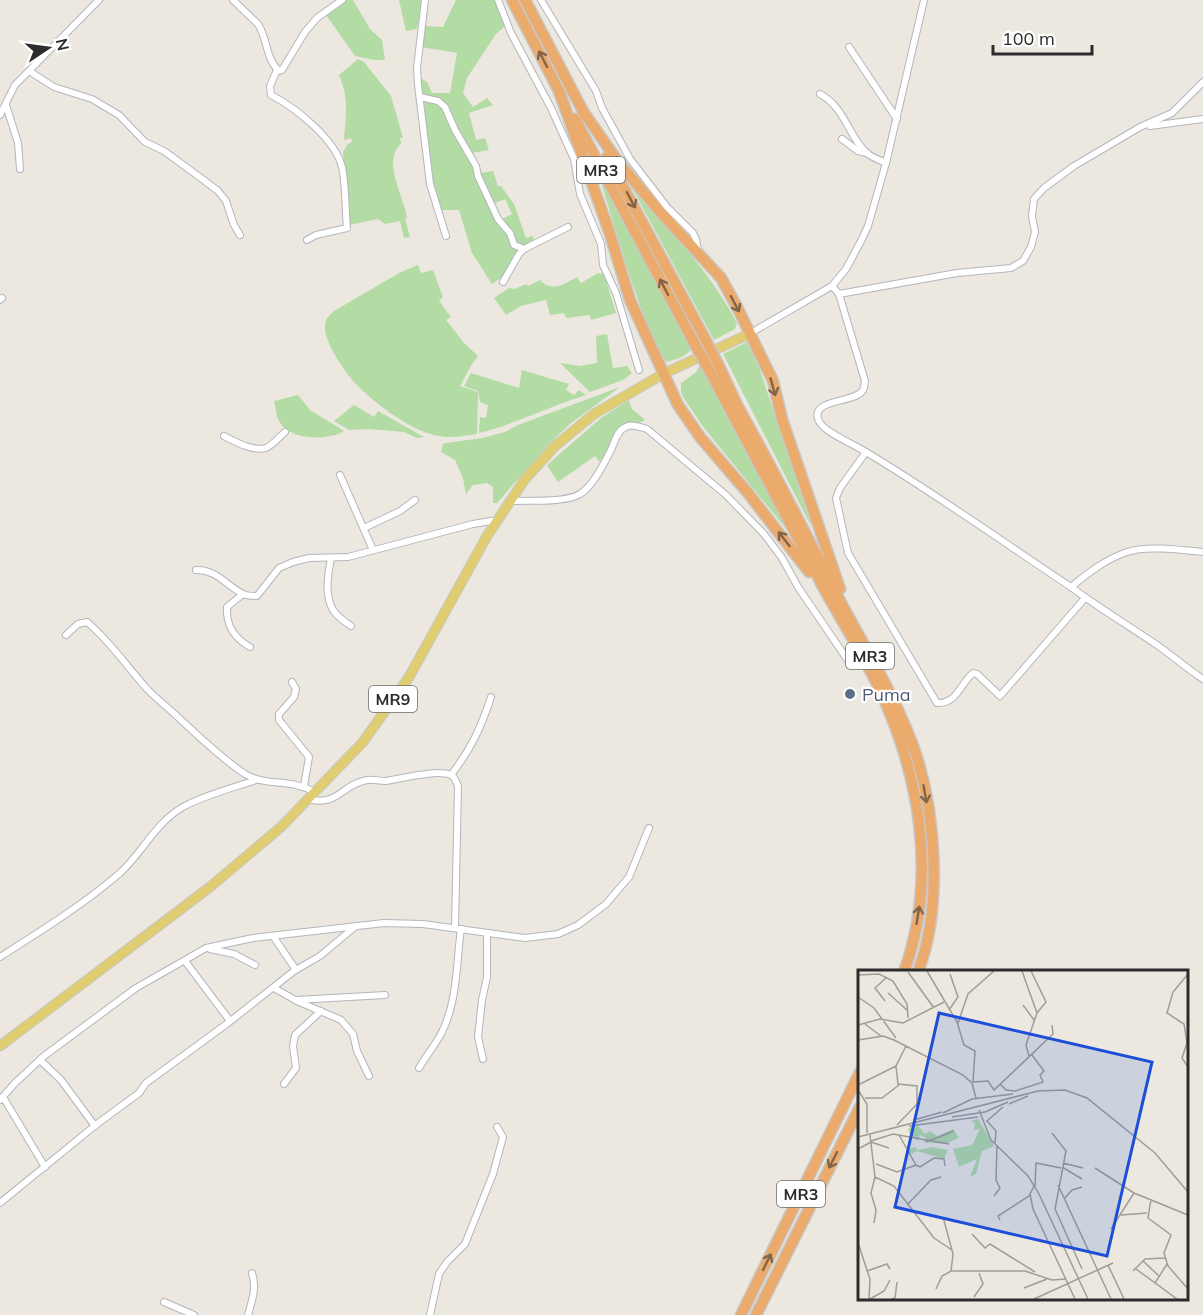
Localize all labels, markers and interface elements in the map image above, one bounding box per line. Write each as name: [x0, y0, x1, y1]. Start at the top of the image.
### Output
north arrow: [18, 18, 78, 78]
scale bar: [993, 18, 1092, 56]
text: 100 m: [1002, 27, 1055, 50]
text: N: [52, 36, 74, 53]
one-way arrow: [537, 51, 548, 69]
road number: MR3: [577, 157, 625, 183]
one-way arrow: [625, 191, 637, 208]
one-way arrow: [658, 279, 670, 296]
one-way arrow: [729, 295, 741, 312]
one-way arrow: [768, 377, 779, 396]
one-way arrow: [778, 531, 791, 547]
road number: MR3: [846, 643, 894, 669]
place label: Puma: [862, 683, 911, 706]
road number: MR9: [369, 686, 417, 712]
marker: Puma: [843, 687, 857, 701]
one-way arrow: [920, 784, 931, 804]
one-way arrow: [913, 905, 924, 925]
inset map: [858, 970, 1188, 1300]
one-way arrow: [827, 1150, 839, 1168]
road number: MR3: [777, 1181, 825, 1207]
one-way arrow: [762, 1254, 773, 1272]

